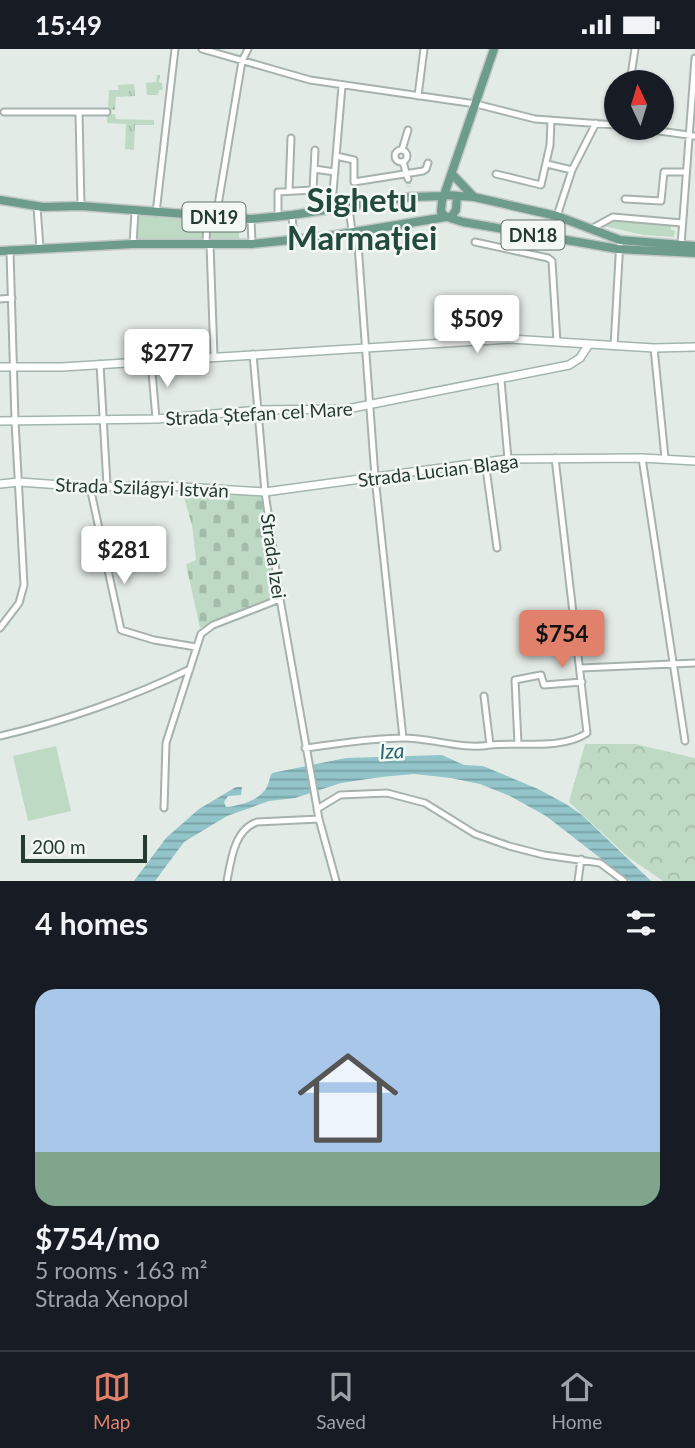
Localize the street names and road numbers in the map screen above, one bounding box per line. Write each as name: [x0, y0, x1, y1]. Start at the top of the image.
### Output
road number: DN19: [182, 203, 246, 231]
road number: DN18: [502, 221, 564, 250]
street label: Strada Ștefan cel Mare: [165, 397, 353, 429]
street label: Strada Lucian Blaga: [356, 449, 520, 491]
street label: Strada Szilágyi István: [55, 472, 229, 502]
street label: Strada Izei: [257, 512, 291, 600]

